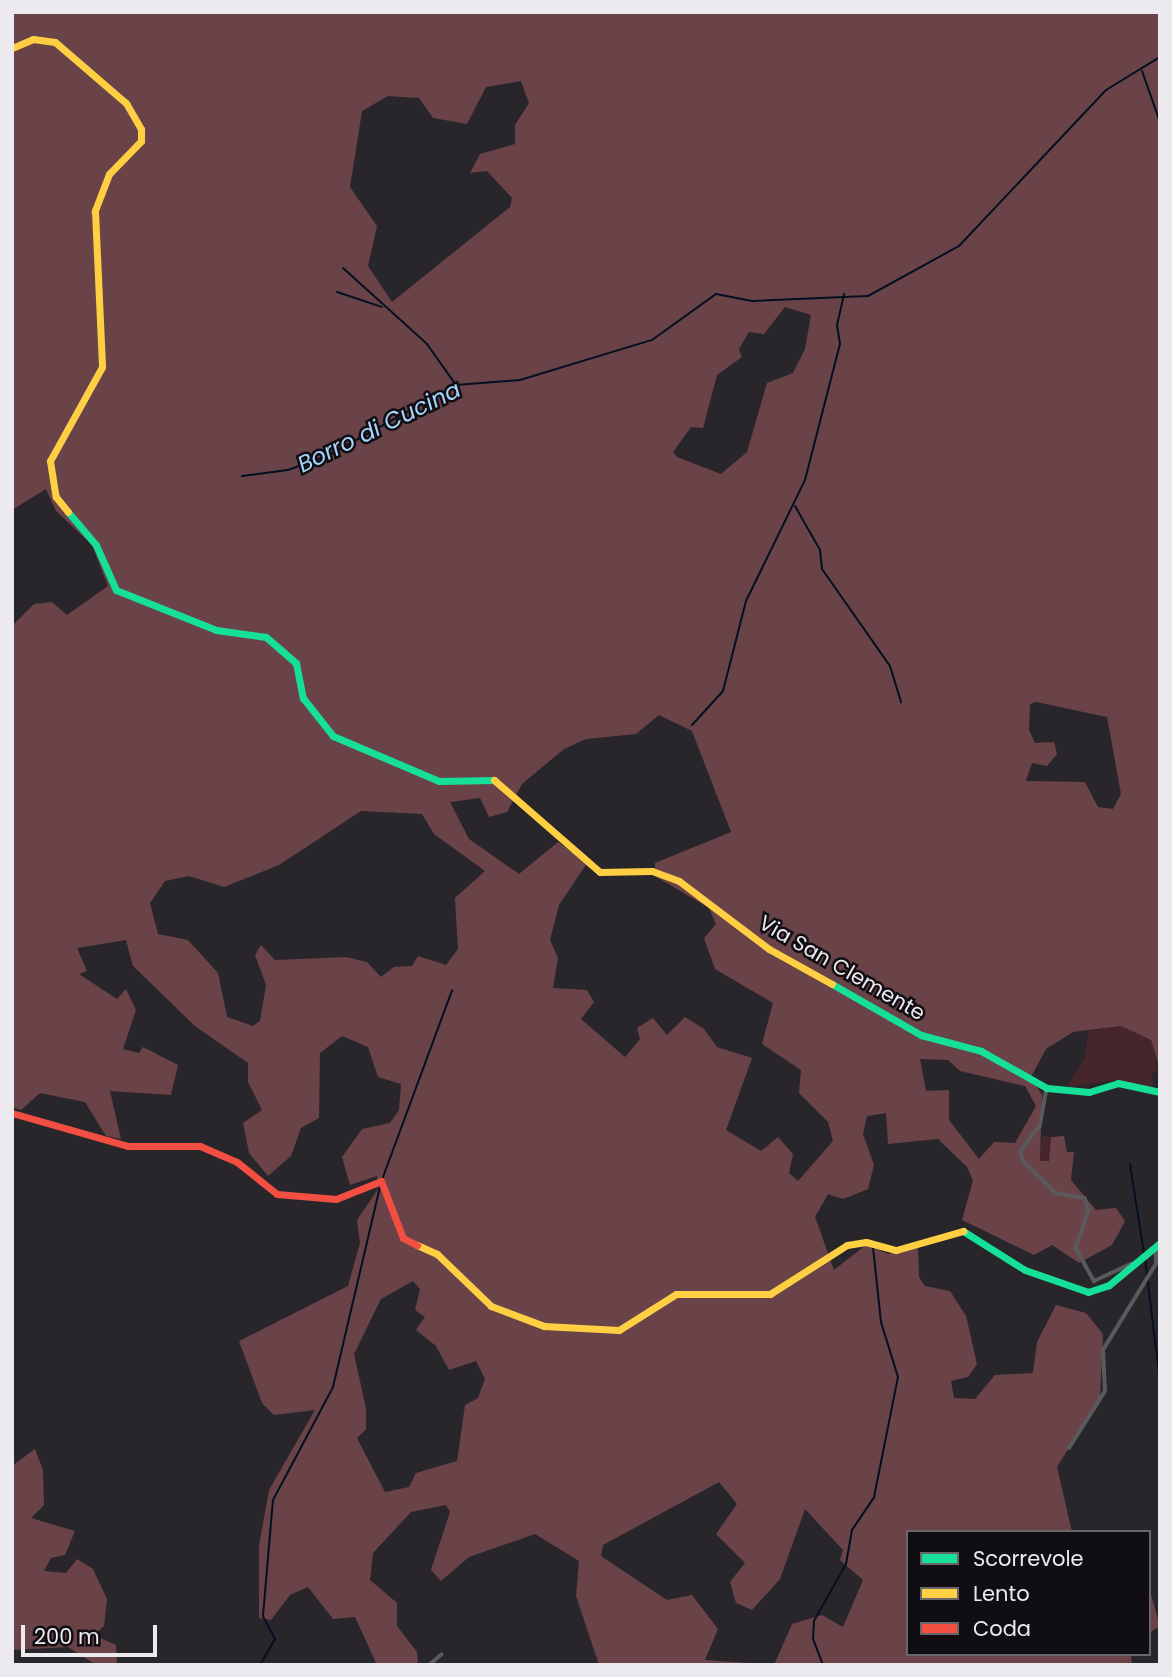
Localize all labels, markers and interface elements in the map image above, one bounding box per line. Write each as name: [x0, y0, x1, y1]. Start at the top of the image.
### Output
water label: Borro di Cucina: [293, 376, 465, 478]
street label: Via San Clemente: [754, 910, 930, 1026]
legend: [906, 1530, 1151, 1656]
text: Scorrevole: [973, 1544, 1084, 1573]
text: Lento: [973, 1579, 1030, 1608]
scale bar: [24, 1610, 161, 1654]
text: Coda: [973, 1614, 1031, 1643]
text: 200 m: [34, 1622, 100, 1651]

